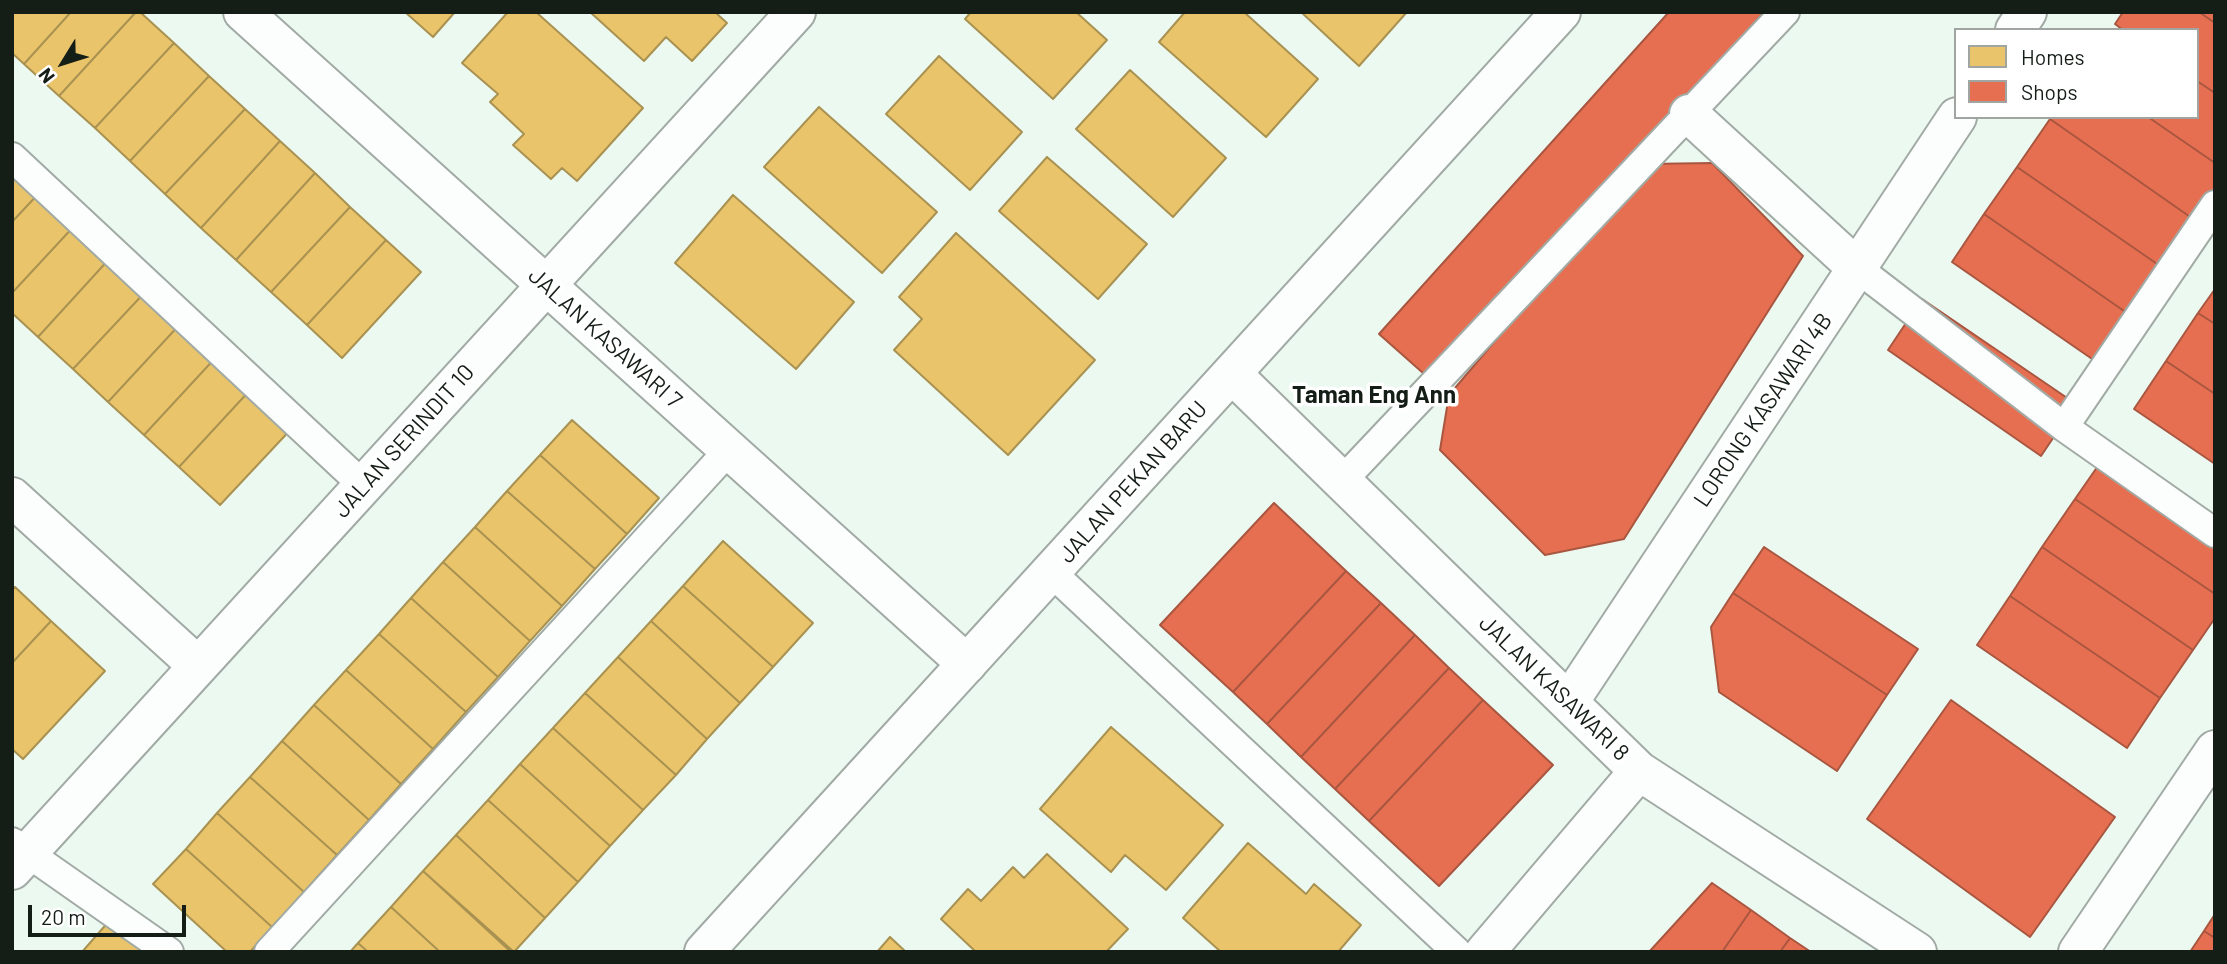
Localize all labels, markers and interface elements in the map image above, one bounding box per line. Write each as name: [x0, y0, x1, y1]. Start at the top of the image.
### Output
north arrow: [28, 28, 98, 98]
legend: [1954, 28, 2199, 119]
text: Homes: [2021, 44, 2085, 69]
text: N: [33, 64, 59, 88]
text: Shops: [2021, 79, 2078, 104]
street label: JALAN KASAWARI 7: [523, 262, 687, 414]
street label: LORONG KASAWARI 4B: [1688, 308, 1838, 512]
street label: JALAN SERINDIT 10: [328, 359, 480, 523]
district label: Taman Eng Ann: [1292, 381, 1456, 409]
street label: JALAN PEKAN BARU: [1053, 395, 1213, 569]
street label: JALAN KASAWARI 8: [1473, 609, 1635, 767]
scale bar: [32, 890, 189, 934]
text: 20 m: [41, 904, 86, 929]

